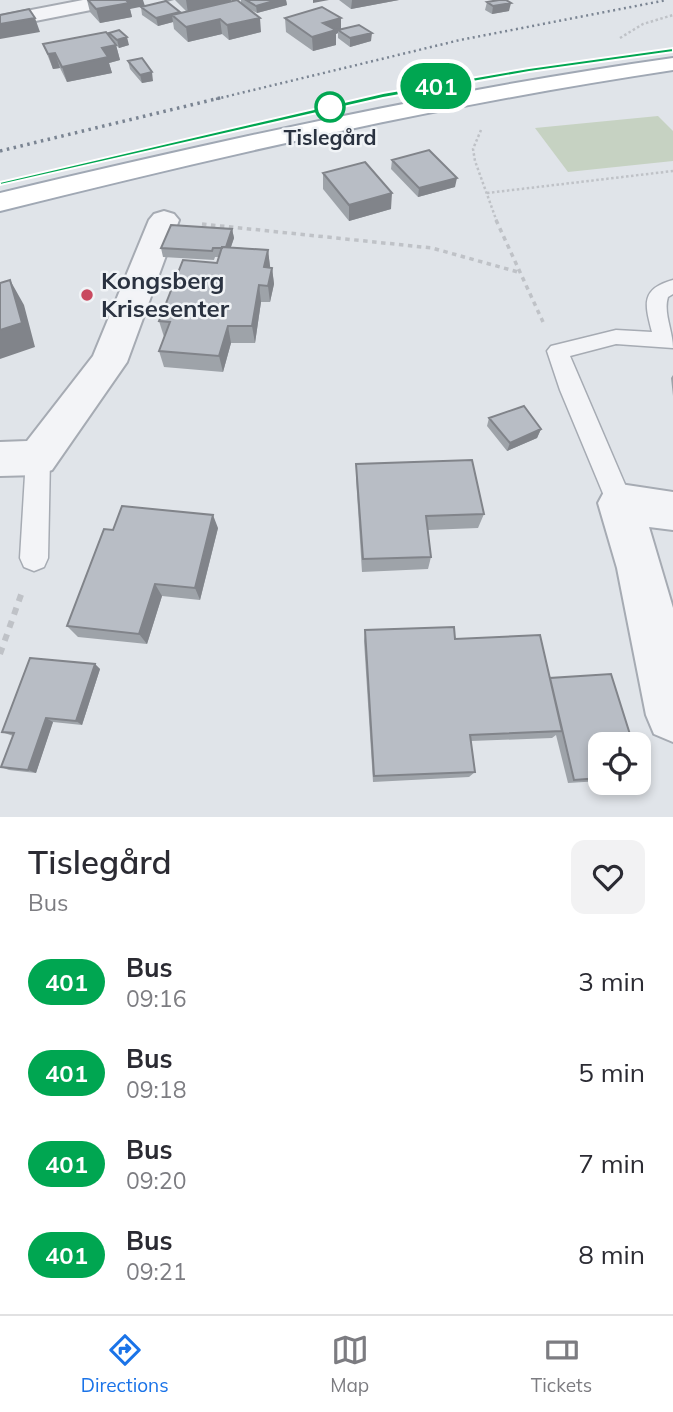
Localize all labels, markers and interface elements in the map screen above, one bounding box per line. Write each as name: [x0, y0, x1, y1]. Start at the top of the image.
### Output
line badge: 401: [396, 63, 476, 109]
text: 401: [414, 71, 458, 101]
marker: Tislegård: [315, 92, 345, 122]
place label: Tislegård: [283, 124, 377, 150]
place label: Kongsberg Krisesenter: [101, 265, 230, 323]
marker: Kongsberg Krisesenter: [79, 287, 95, 303]
map controls: [588, 732, 651, 795]
button: locate: [588, 732, 651, 795]
button: heart: [571, 840, 645, 914]
text: Tislegård: [28, 841, 172, 882]
text: Bus: [28, 888, 68, 917]
text: Bus: [126, 951, 172, 984]
text: 3 min: [578, 965, 645, 998]
text: 401: [45, 967, 88, 997]
text: 09:16: [126, 984, 186, 1013]
text: Bus: [126, 1042, 172, 1075]
text: 5 min: [578, 1056, 645, 1089]
text: 401: [45, 1058, 88, 1088]
text: 09:18: [126, 1075, 186, 1104]
text: Bus: [126, 1133, 172, 1166]
text: 7 min: [578, 1147, 645, 1180]
text: 401: [45, 1149, 88, 1179]
text: 09:20: [126, 1166, 186, 1195]
text: Bus: [126, 1224, 172, 1257]
text: 8 min: [578, 1238, 645, 1271]
text: 401: [45, 1240, 88, 1270]
text: 09:21: [126, 1257, 186, 1286]
tab: Directions: [81, 1331, 169, 1397]
tab: Map: [330, 1331, 369, 1397]
tab: Tickets: [531, 1331, 592, 1397]

